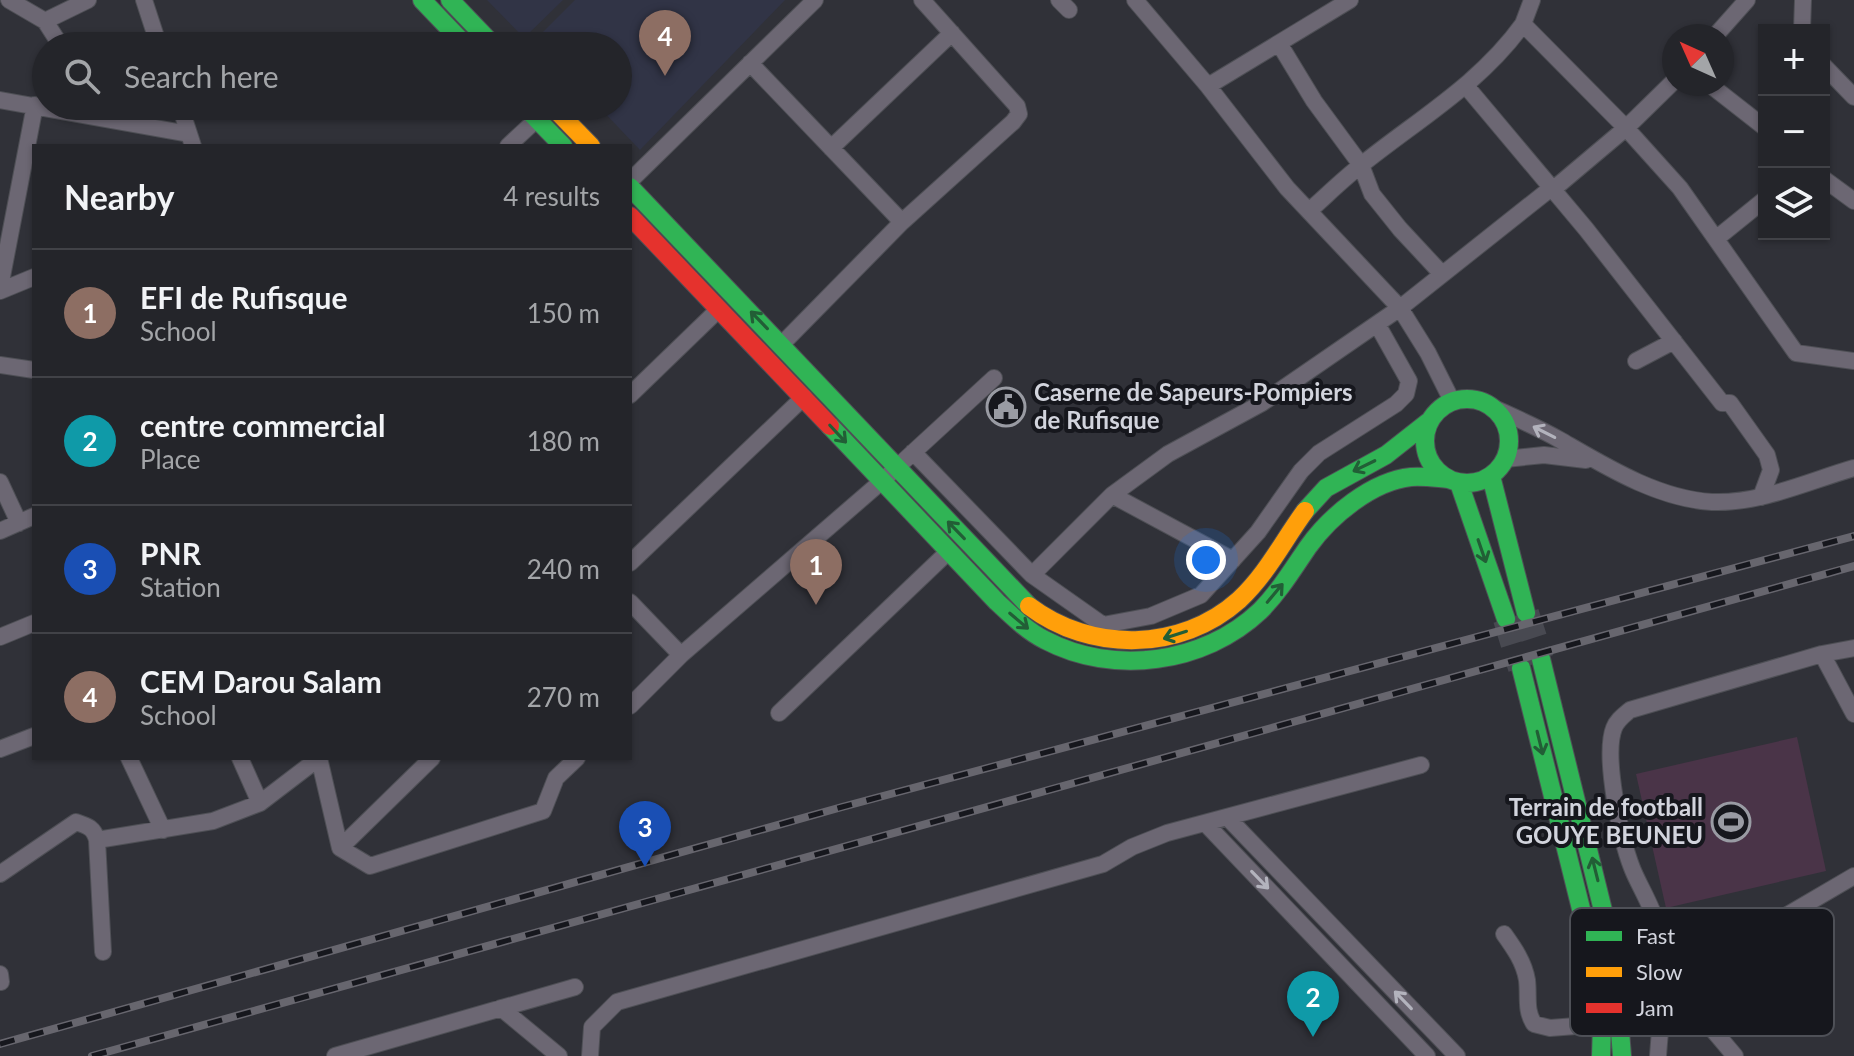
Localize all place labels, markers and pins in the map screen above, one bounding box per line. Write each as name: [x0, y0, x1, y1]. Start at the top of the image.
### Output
pin: 4: [639, 10, 691, 76]
place label: Caserne de Sapeurs-Pompiers de Rufisque: [1034, 377, 1353, 434]
public building icon: Caserne de Sapeurs-Pompiers de Rufisque: [985, 386, 1027, 428]
pin: 1: [790, 539, 842, 605]
place label: Terrain de football GOUYE BEUNEU: [1509, 792, 1703, 849]
pin: 3: [619, 801, 671, 867]
sports icon: Terrain de football GOUYE BEUNEU: [1710, 801, 1752, 843]
pin: 2: [1287, 971, 1339, 1037]

